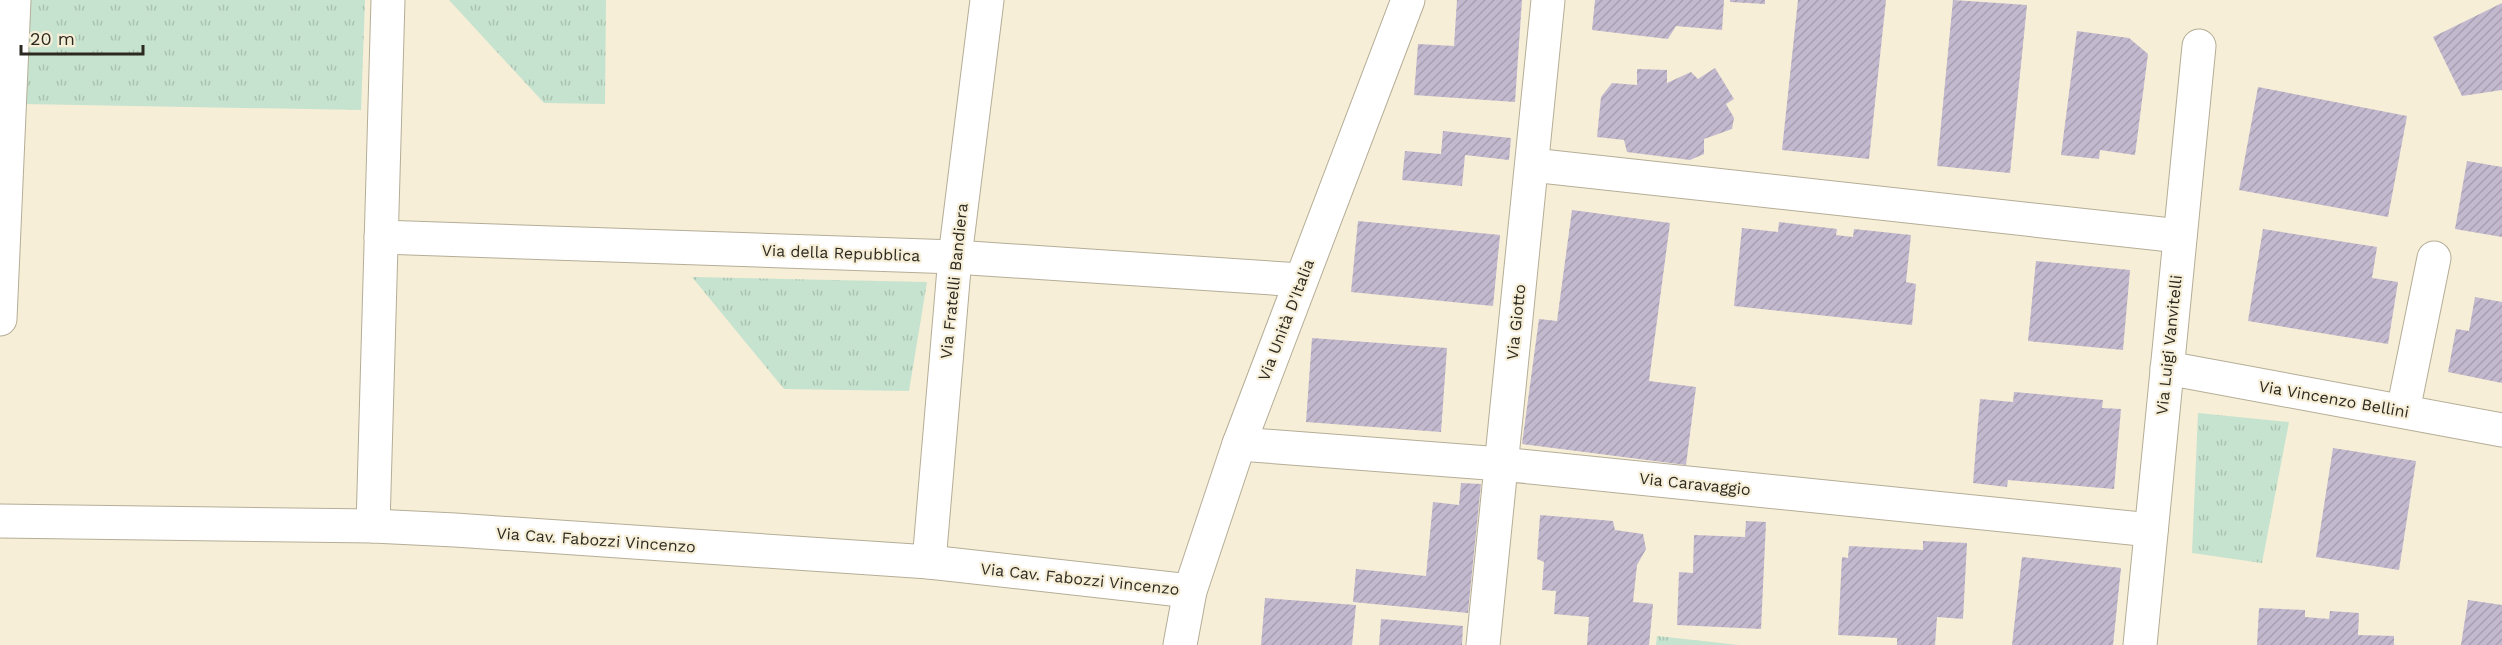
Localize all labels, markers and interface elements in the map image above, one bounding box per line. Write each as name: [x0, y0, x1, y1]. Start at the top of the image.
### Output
scale bar: [21, 18, 142, 56]
text: 20 m: [30, 28, 75, 49]
street label: Via Fratelli Bandiera: [936, 202, 972, 360]
street label: Via della Repubblica: [761, 241, 921, 265]
street label: Via Unità D'Italia: [1254, 256, 1318, 384]
street label: Via Luigi Vanvitelli: [2152, 274, 2186, 416]
street label: Via Giotto: [1503, 283, 1529, 361]
street label: Via Vincenzo Bellini: [2257, 376, 2411, 422]
street label: Via Caravaggio: [1638, 469, 1752, 499]
street label: Via Cav. Fabozzi Vincenzo: [496, 524, 696, 556]
street label: Via Cav. Fabozzi Vincenzo: [980, 559, 1180, 599]

